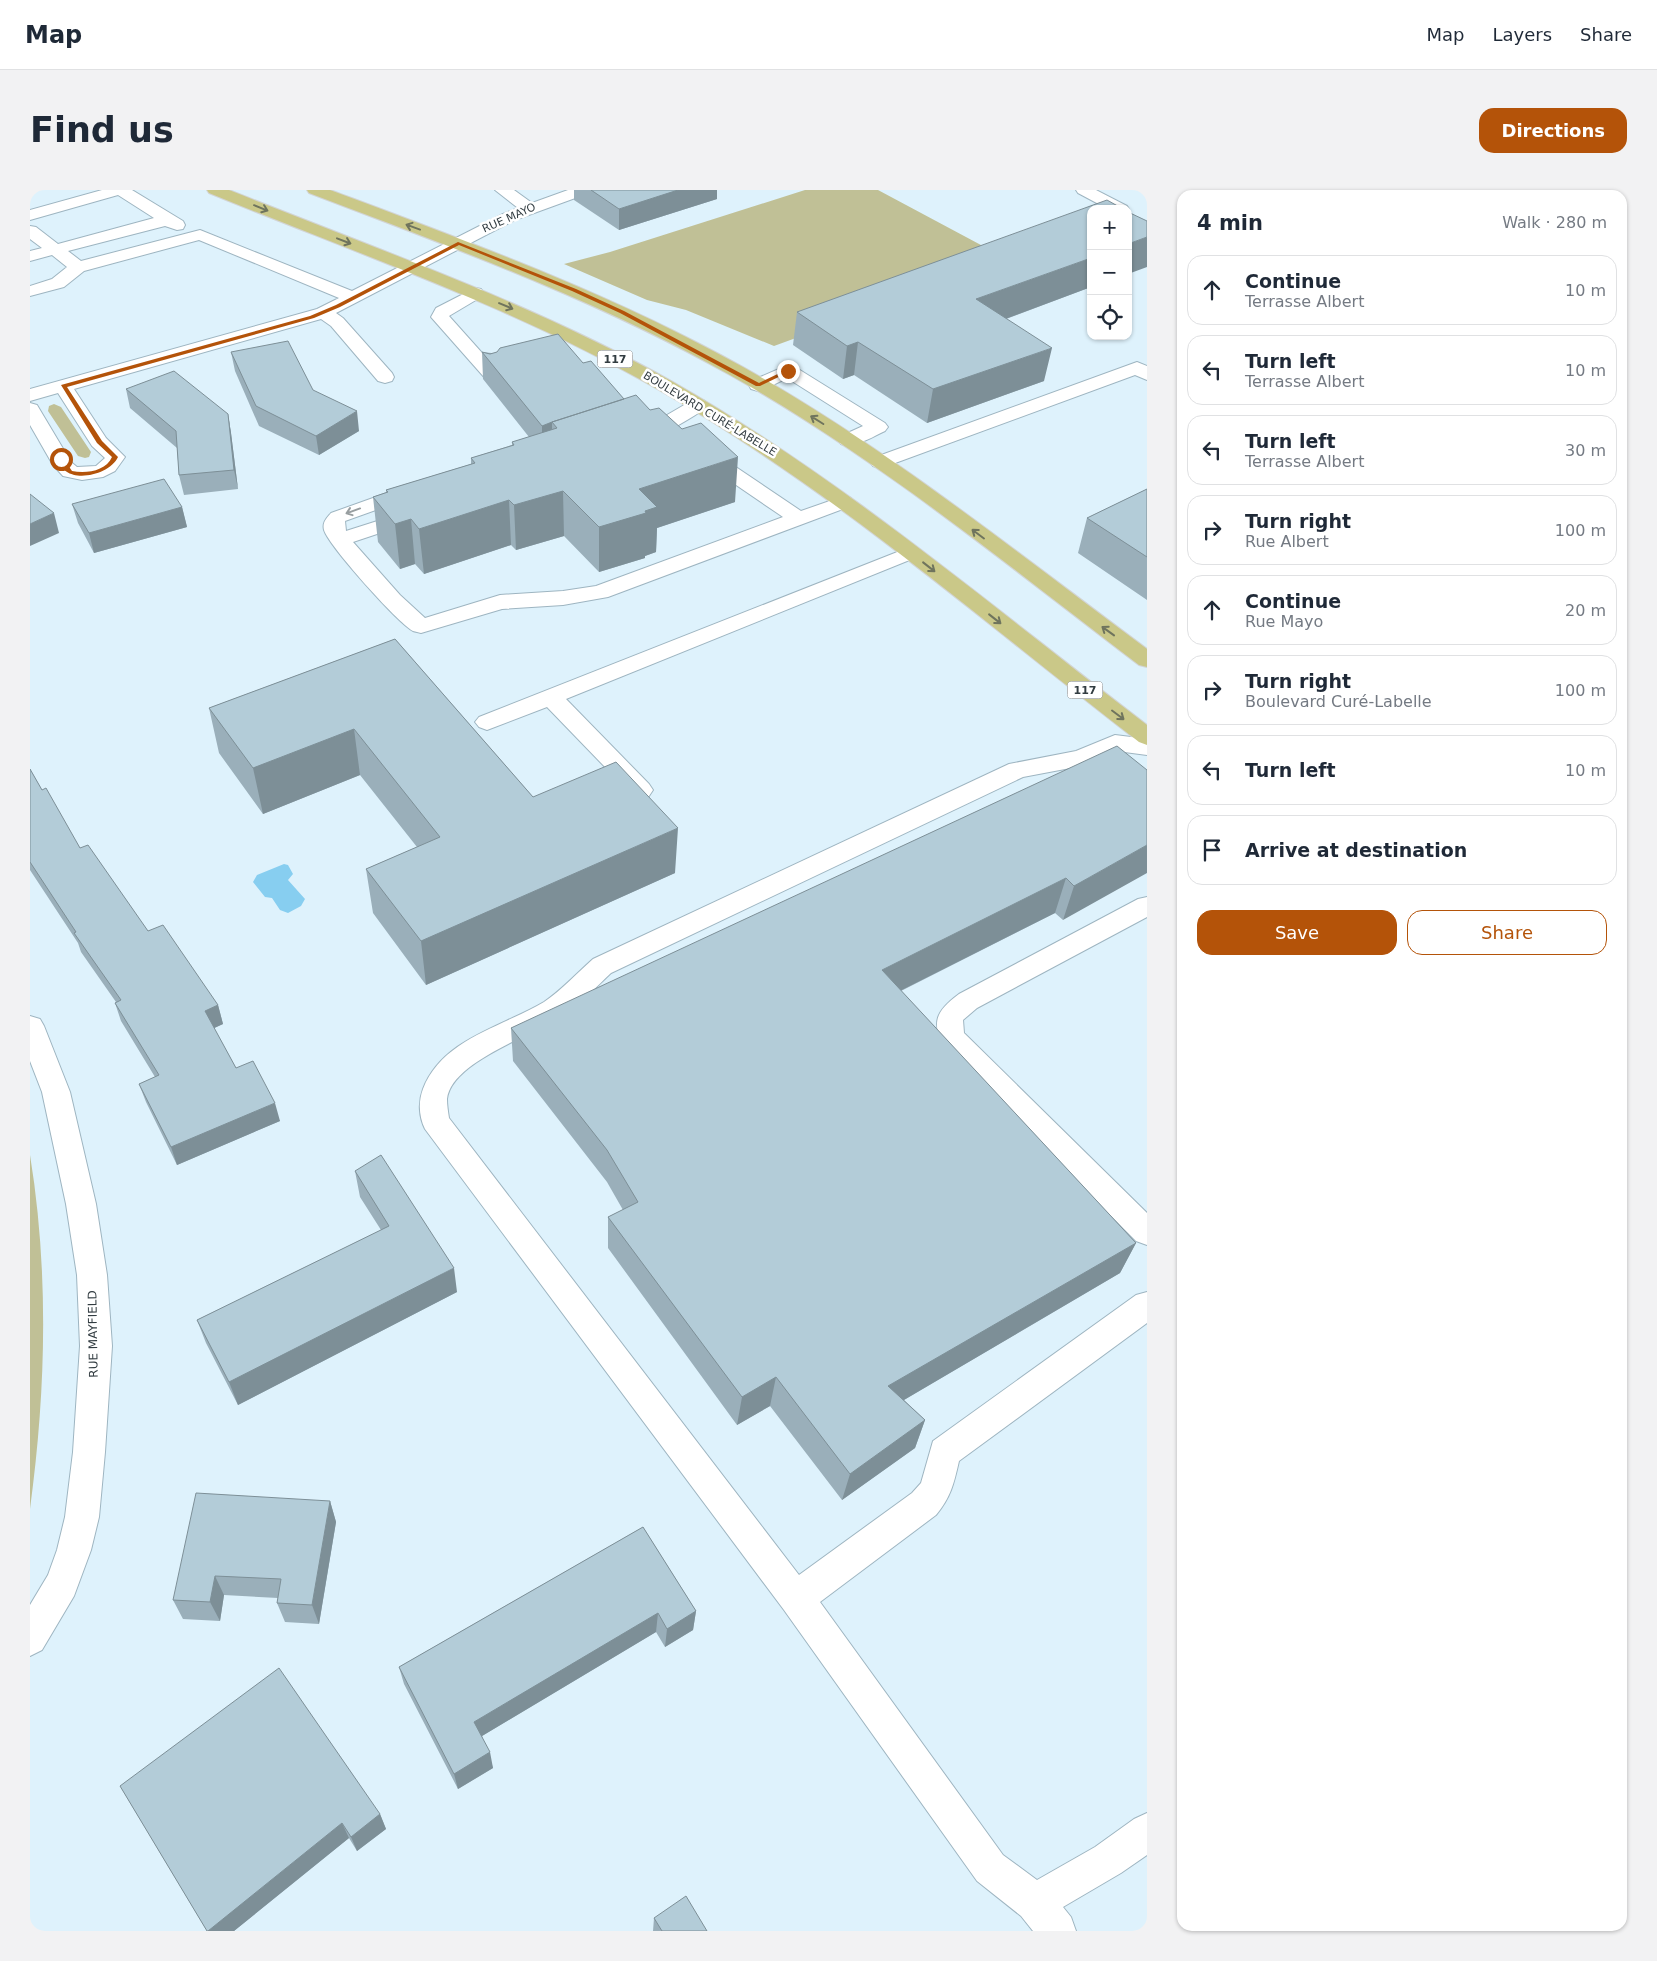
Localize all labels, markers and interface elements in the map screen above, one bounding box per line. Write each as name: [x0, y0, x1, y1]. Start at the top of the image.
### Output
text: Map: [25, 21, 82, 49]
text: Map: [1426, 24, 1464, 45]
text: Layers: [1492, 24, 1552, 45]
text: Share: [1580, 24, 1632, 45]
button: Directions: [1479, 108, 1627, 153]
text: Find us: [30, 110, 174, 150]
street label: RUE MAYO: [480, 200, 538, 236]
one-way arrow: [253, 204, 268, 214]
map controls: [1087, 205, 1132, 340]
button: +: [1087, 205, 1132, 250]
text: 4 min: [1197, 211, 1263, 235]
text: Walk · 280 m: [1502, 213, 1607, 232]
one-way arrow: [405, 222, 421, 231]
one-way arrow: [336, 237, 351, 246]
button: −: [1087, 250, 1132, 295]
text: Continue: [1245, 270, 1341, 292]
icon: ahead: [1198, 276, 1226, 304]
text: 10 m: [1565, 281, 1606, 300]
text: Terrasse Albert: [1245, 292, 1364, 311]
button: locate: [1087, 295, 1132, 340]
one-way arrow: [498, 302, 513, 312]
road number: 117: [598, 350, 632, 368]
text: Turn left: [1245, 350, 1336, 372]
icon: left: [1198, 356, 1226, 384]
route end: [777, 360, 800, 383]
text: 10 m: [1565, 361, 1606, 380]
street label: BOULEVARD CURÉ-LABELLE: [641, 369, 779, 459]
text: Terrasse Albert: [1245, 372, 1364, 391]
one-way arrow: [810, 414, 824, 424]
text: Turn left: [1245, 430, 1336, 452]
icon: left: [1198, 436, 1226, 464]
text: 30 m: [1565, 441, 1606, 460]
route start: [50, 448, 73, 471]
text: Terrasse Albert: [1245, 452, 1364, 471]
one-way arrow: [345, 507, 361, 516]
text: Turn right: [1245, 510, 1351, 532]
icon: right: [1198, 516, 1226, 544]
text: 100 m: [1555, 521, 1606, 540]
one-way arrow: [972, 528, 985, 539]
text: Rue Albert: [1245, 532, 1329, 551]
one-way arrow: [922, 562, 935, 573]
text: Continue: [1245, 590, 1341, 612]
icon: ahead: [1198, 596, 1226, 624]
text: 20 m: [1565, 601, 1606, 620]
text: Rue Mayo: [1245, 612, 1323, 631]
one-way arrow: [988, 614, 1001, 625]
one-way arrow: [1101, 626, 1115, 636]
text: Turn right: [1245, 670, 1351, 692]
icon: right: [1198, 676, 1226, 704]
text: 100 m: [1555, 681, 1606, 700]
road number: 117: [1068, 682, 1102, 698]
text: Boulevard Curé-Labelle: [1245, 692, 1432, 711]
one-way arrow: [1111, 710, 1125, 720]
icon: left: [1198, 756, 1226, 784]
text: Turn left: [1245, 759, 1336, 781]
text: 10 m: [1565, 761, 1606, 780]
icon: arrive: [1198, 836, 1226, 864]
text: Arrive at destination: [1245, 839, 1467, 861]
button: Save: [1197, 910, 1397, 955]
button: Share: [1407, 910, 1607, 955]
street label: RUE MAYFIELD: [85, 1290, 101, 1378]

